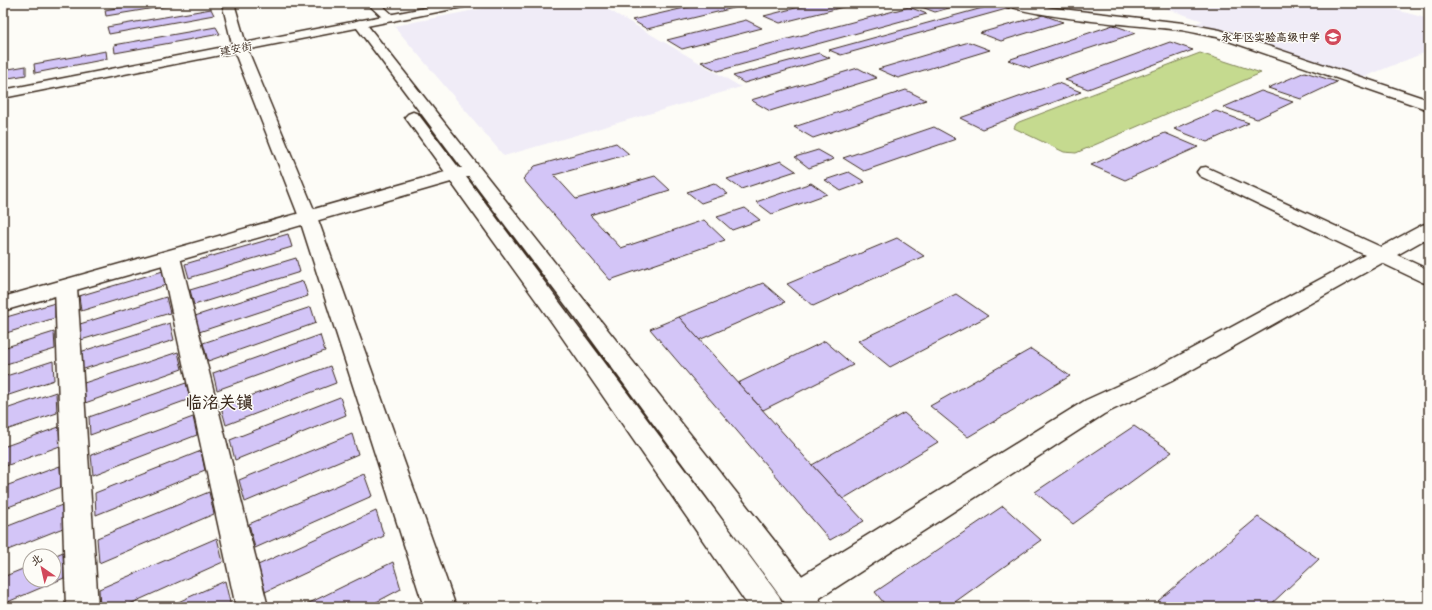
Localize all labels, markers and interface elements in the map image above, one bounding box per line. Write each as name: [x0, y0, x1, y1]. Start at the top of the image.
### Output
school or university icon: 永年区实验高级中学: [1323, 27, 1343, 47]
place label: 永年区实验高级中学: [1221, 30, 1320, 45]
street label: 建安街: [218, 38, 255, 60]
district label: 临洺关镇: [185, 391, 253, 415]
north arrow: [22, 548, 62, 588]
text: 北: [28, 551, 45, 569]

